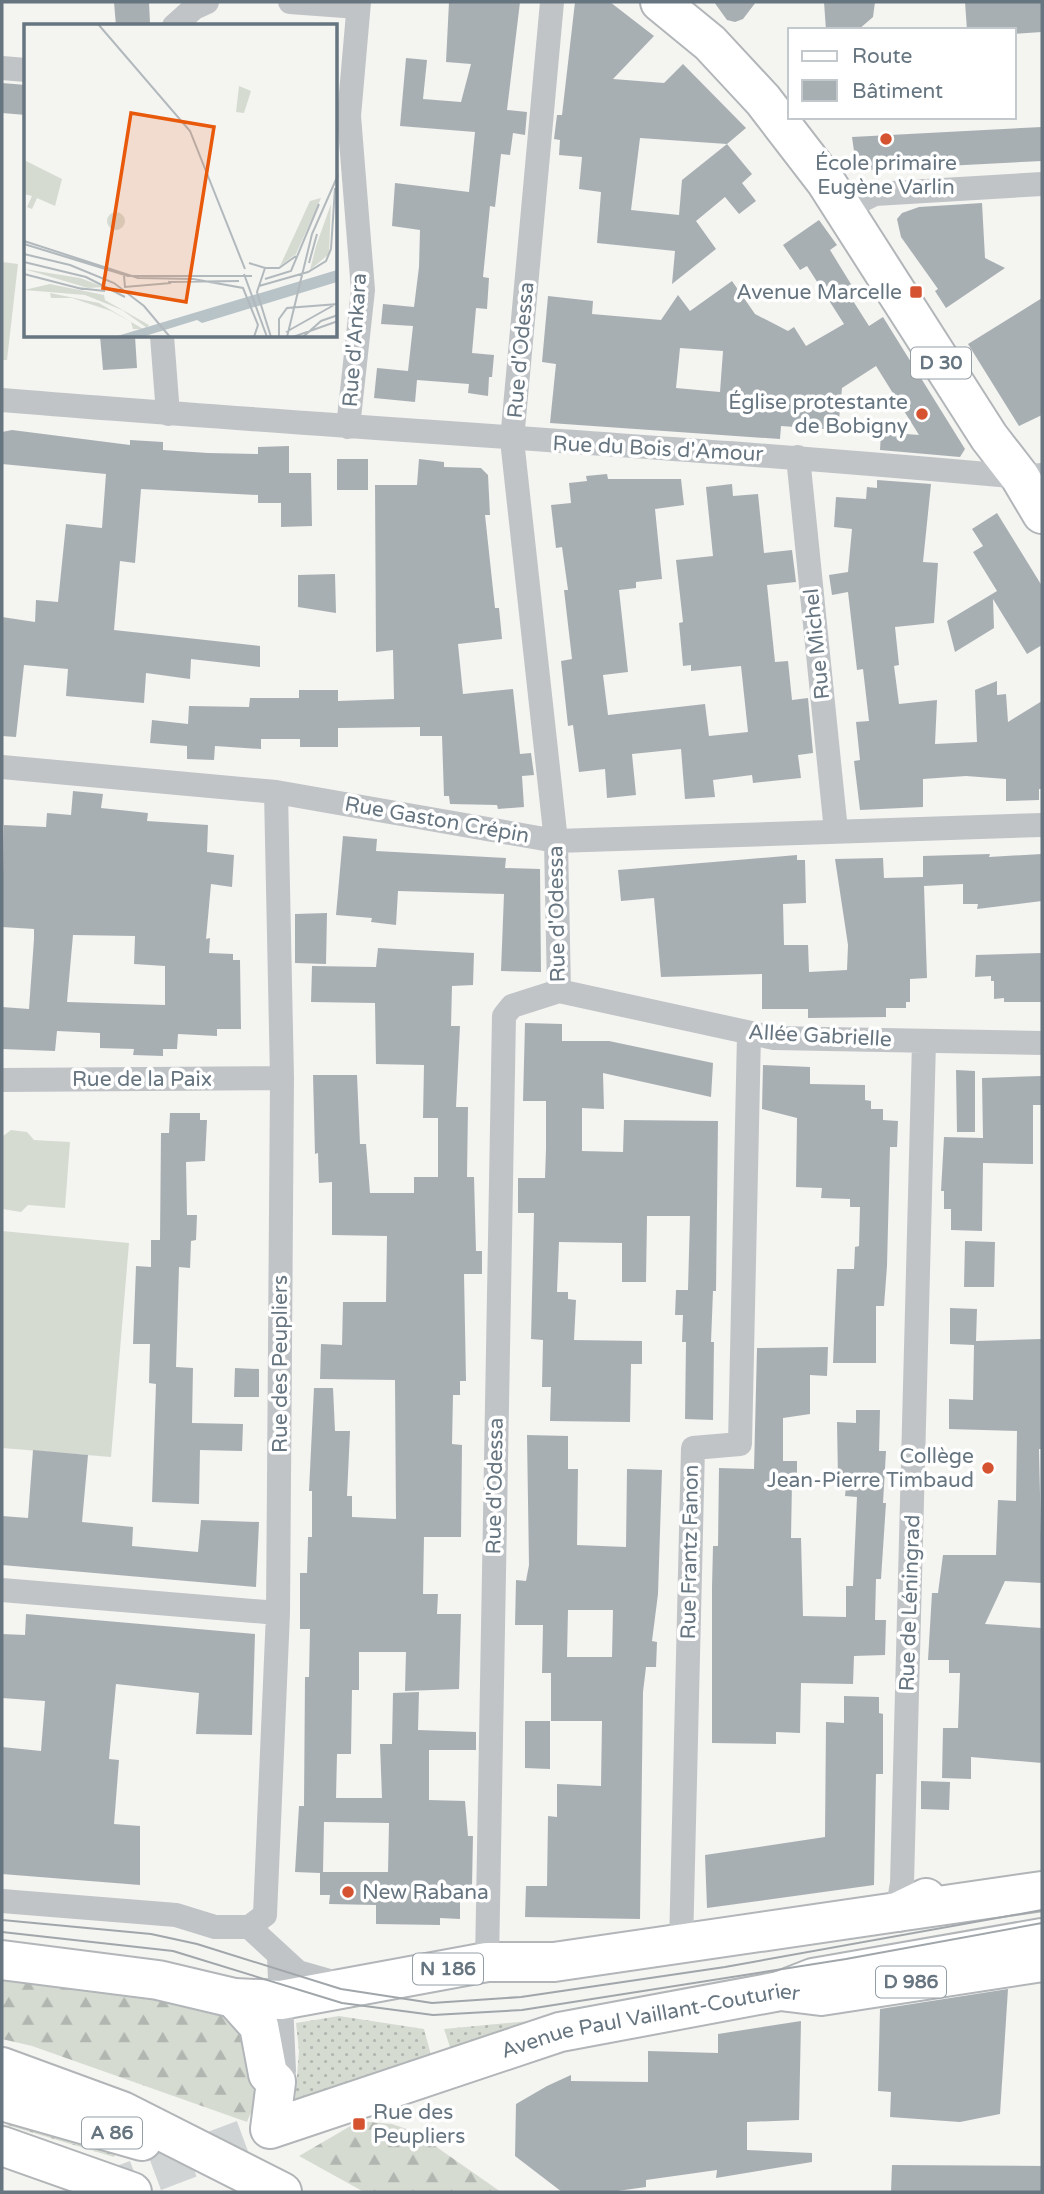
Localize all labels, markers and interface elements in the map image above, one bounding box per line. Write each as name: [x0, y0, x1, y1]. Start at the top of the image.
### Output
inset map: [24, 24, 338, 338]
legend: [788, 28, 1016, 119]
text: Route: [852, 44, 912, 69]
text: Bâtiment: [852, 79, 943, 104]
marker: École primaire Eugène Varlin: [878, 131, 894, 147]
place label: École primaire Eugène Varlin: [815, 151, 957, 200]
street label: Rue d'Ankara: [338, 272, 372, 408]
place label: Avenue Marcelle: [736, 280, 902, 305]
street label: Rue d'Odessa: [503, 281, 539, 419]
marker: Avenue Marcelle: [908, 284, 924, 300]
road number: D 30: [911, 348, 971, 378]
place label: Église protestante de Bobigny: [728, 390, 908, 439]
marker: Église protestante de Bobigny: [914, 406, 930, 422]
street label: Rue du Bois d'Amour: [552, 431, 764, 467]
street label: Rue Michel: [799, 587, 835, 701]
street label: Rue Gaston Crépin: [343, 791, 531, 849]
street label: Rue d'Odessa: [543, 845, 571, 983]
street label: Allée Gabrielle: [748, 1020, 893, 1052]
street label: Rue de la Paix: [72, 1067, 212, 1092]
street label: Rue des Peupliers: [268, 1275, 293, 1453]
street label: Rue d'Odessa: [481, 1417, 509, 1555]
place label: Collège Jean-Pierre Timbaud: [767, 1444, 974, 1493]
marker: Collège Jean-Pierre Timbaud: [980, 1460, 996, 1476]
street label: Rue Frantz Fanon: [676, 1464, 704, 1640]
street label: Rue de Léningrad: [894, 1514, 926, 1692]
place label: New Rabana: [362, 1880, 489, 1905]
marker: New Rabana: [340, 1884, 356, 1900]
road number: N 186: [413, 1954, 483, 1984]
road number: D 986: [876, 1966, 946, 1998]
street label: Avenue Paul Vaillant-Couturier: [498, 1979, 801, 2063]
place label: Rue des Peupliers: [373, 2100, 465, 2149]
marker: Rue des Peupliers: [351, 2116, 367, 2132]
road number: A 86: [82, 2118, 142, 2148]

